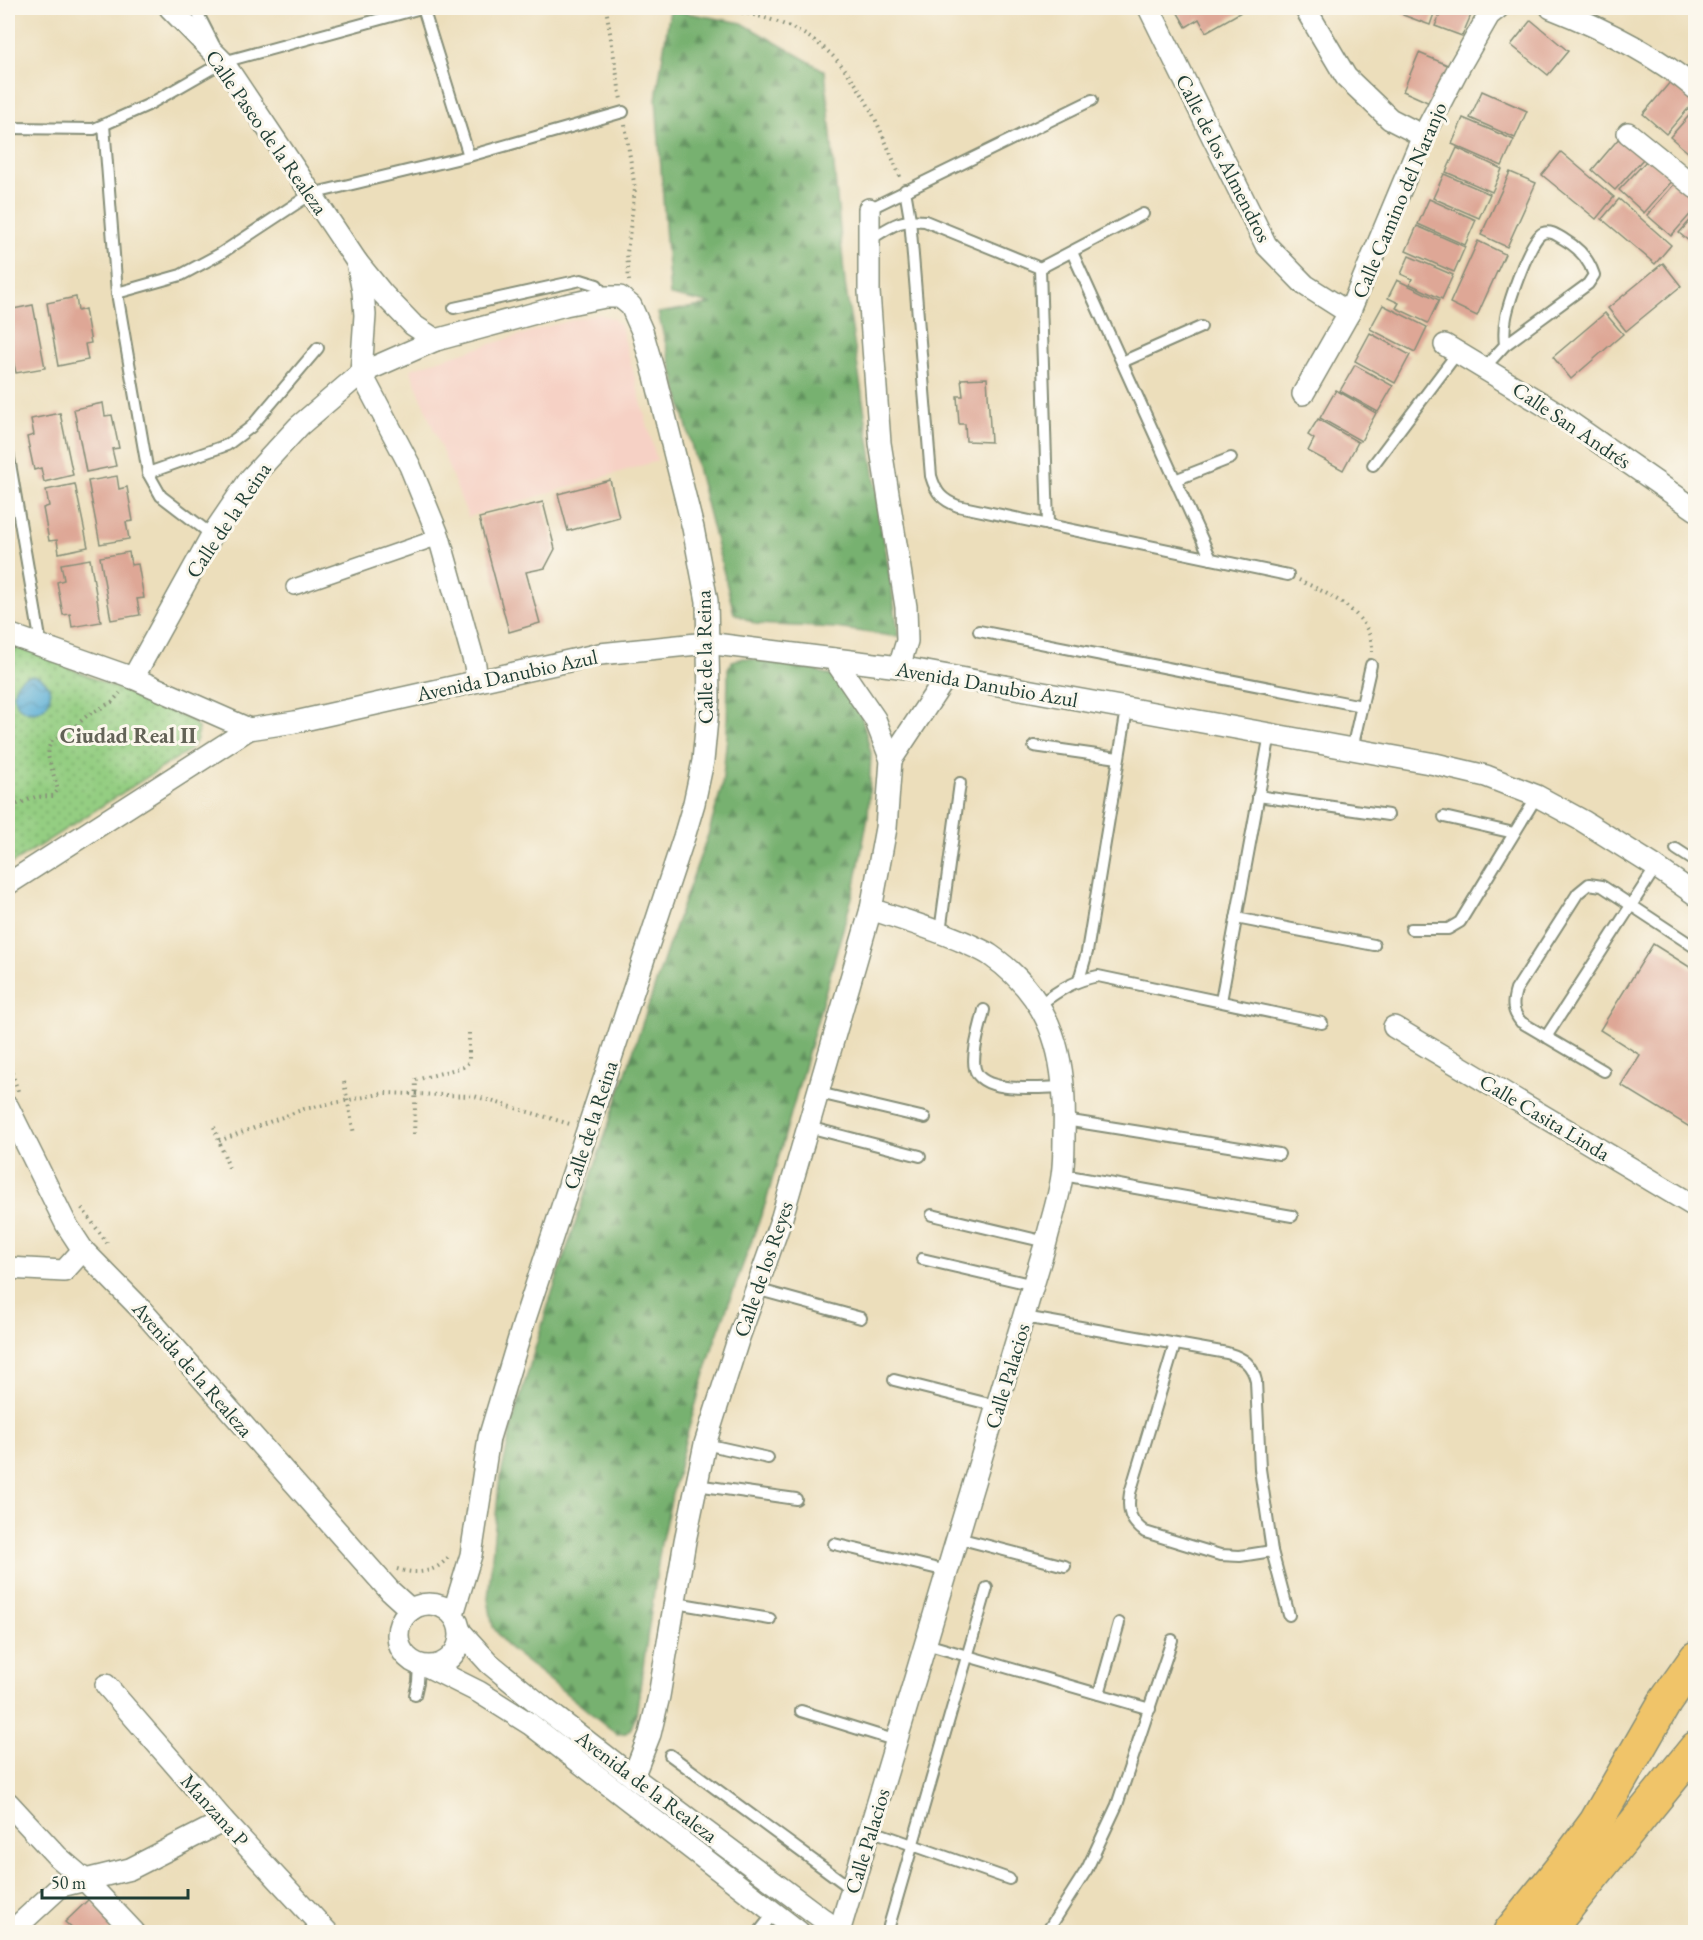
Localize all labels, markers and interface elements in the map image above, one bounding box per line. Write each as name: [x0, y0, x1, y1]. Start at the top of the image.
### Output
street label: Calle Paseo de la Realeza: [200, 44, 335, 220]
street label: Calle de los Almendros: [1170, 69, 1278, 247]
street label: Calle Camino del Naranjo: [1345, 98, 1453, 302]
street label: Calle San Andrés: [1507, 375, 1637, 475]
street label: Calle de la Reina: [179, 456, 277, 583]
street label: Calle de la Reina: [689, 589, 719, 724]
street label: Avenida Danubio Azul: [413, 643, 600, 708]
street label: Avenida Danubio Azul: [893, 655, 1080, 713]
district label: Ciudad Real II: [60, 721, 196, 750]
street label: Calle de la Reina: [556, 1056, 624, 1193]
street label: Calle Casita Linda: [1475, 1067, 1616, 1167]
street label: Calle de los Reyes: [727, 1197, 799, 1341]
street label: Avenida de la Realeza: [126, 1295, 260, 1443]
street label: Calle Palacios: [978, 1320, 1036, 1432]
street label: Avenida de la Realeza: [570, 1723, 724, 1849]
street label: Manzana P: [175, 1768, 255, 1853]
street label: Calle Palacios: [838, 1785, 896, 1897]
scale bar: [42, 1862, 188, 1900]
text: 50 m: [51, 1871, 86, 1894]

